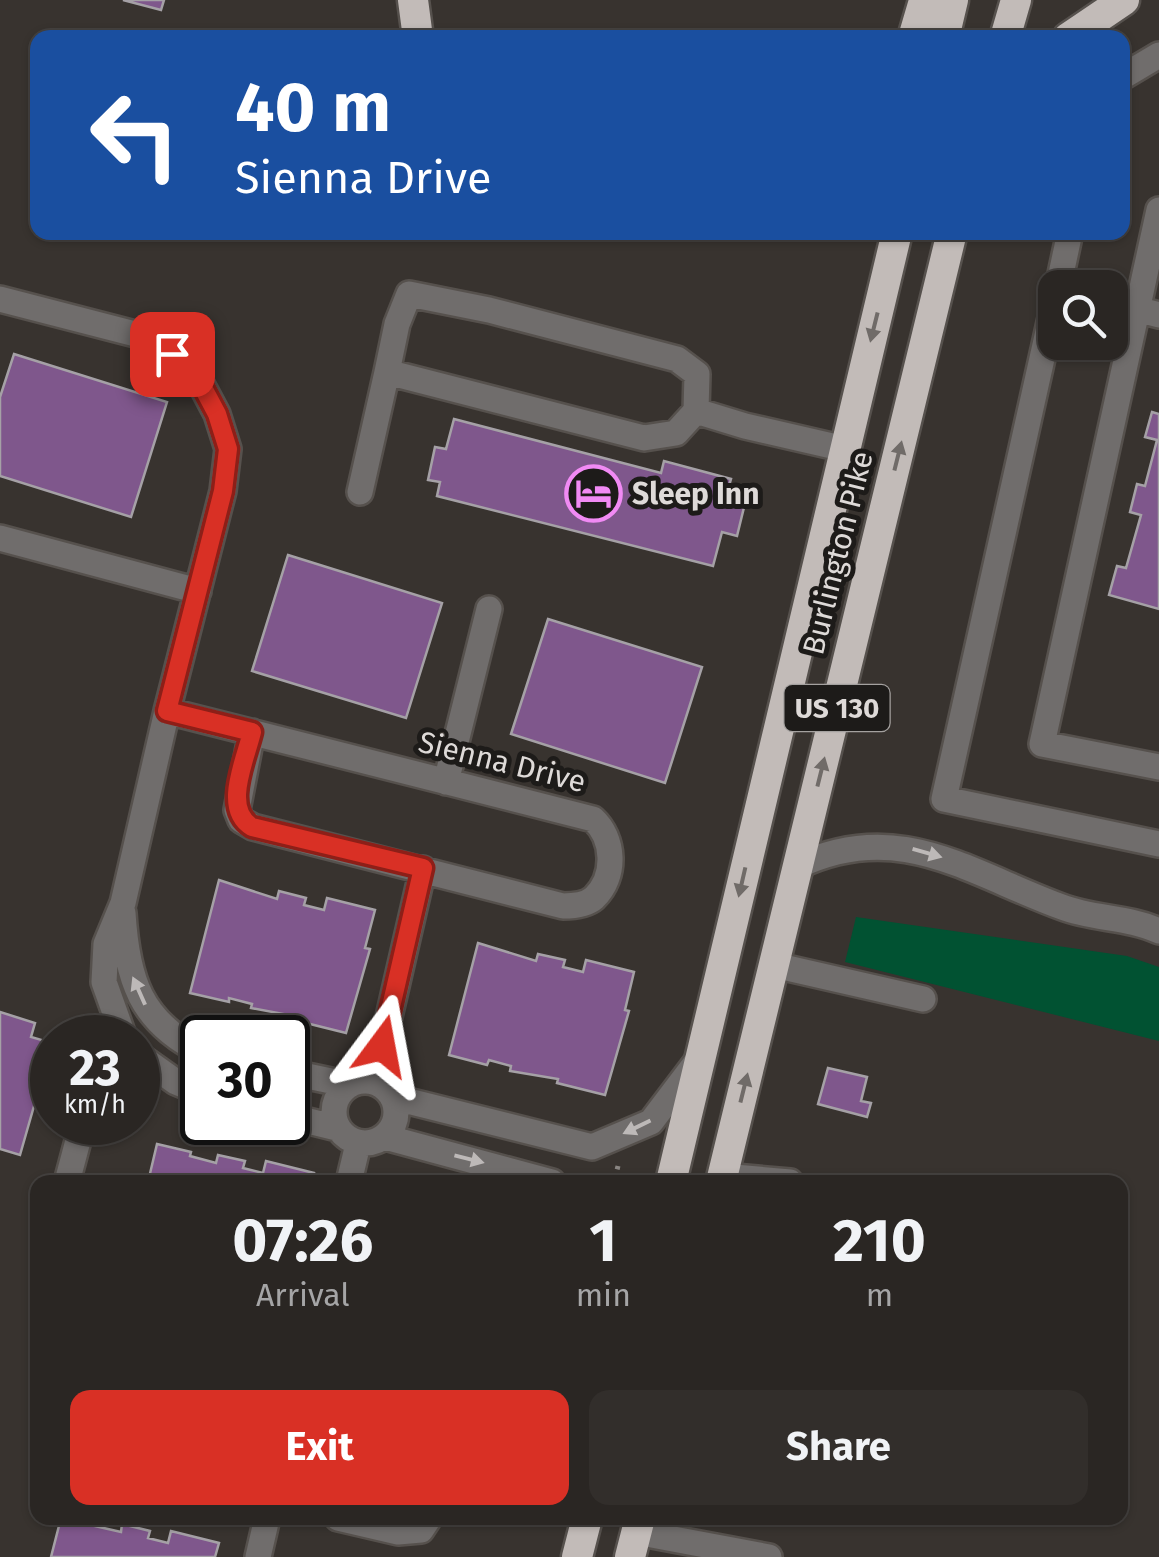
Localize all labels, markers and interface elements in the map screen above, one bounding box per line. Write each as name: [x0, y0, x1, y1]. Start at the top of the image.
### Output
text: 40 m: [235, 66, 391, 150]
icon: left: [70, 70, 200, 200]
text: Sienna Drive: [235, 151, 491, 205]
map controls: [1038, 270, 1128, 360]
button: search: [1038, 270, 1128, 360]
pin: [130, 312, 215, 397]
one-way arrow: [866, 312, 881, 343]
icon: arrive: [145, 327, 200, 382]
one-way arrow: [891, 440, 906, 471]
street label: Burlington Pike: [795, 447, 881, 659]
hotel icon: Sleep Inn: [563, 464, 623, 524]
place label: Sleep Inn: [632, 476, 759, 512]
road number: US 130: [784, 685, 890, 731]
street label: Sienna Drive: [415, 724, 589, 800]
one-way arrow: [814, 756, 829, 787]
one-way arrow: [912, 846, 942, 861]
one-way arrow: [734, 867, 750, 898]
one-way arrow: [131, 976, 147, 1006]
position arrow: [330, 994, 434, 1098]
speed limit sign: 30: [180, 1015, 310, 1145]
text: 23: [69, 1038, 121, 1098]
one-way arrow: [737, 1072, 752, 1103]
text: km/h: [64, 1090, 126, 1120]
one-way arrow: [622, 1119, 651, 1136]
one-way arrow: [454, 1151, 485, 1167]
text: 07:26: [232, 1205, 373, 1277]
text: 1: [589, 1205, 617, 1277]
text: 210: [833, 1205, 926, 1277]
text: Arrival: [256, 1276, 350, 1314]
text: min: [576, 1276, 631, 1314]
text: m: [866, 1276, 893, 1314]
button: Exit: [70, 1390, 569, 1505]
button: Share: [589, 1390, 1088, 1505]

